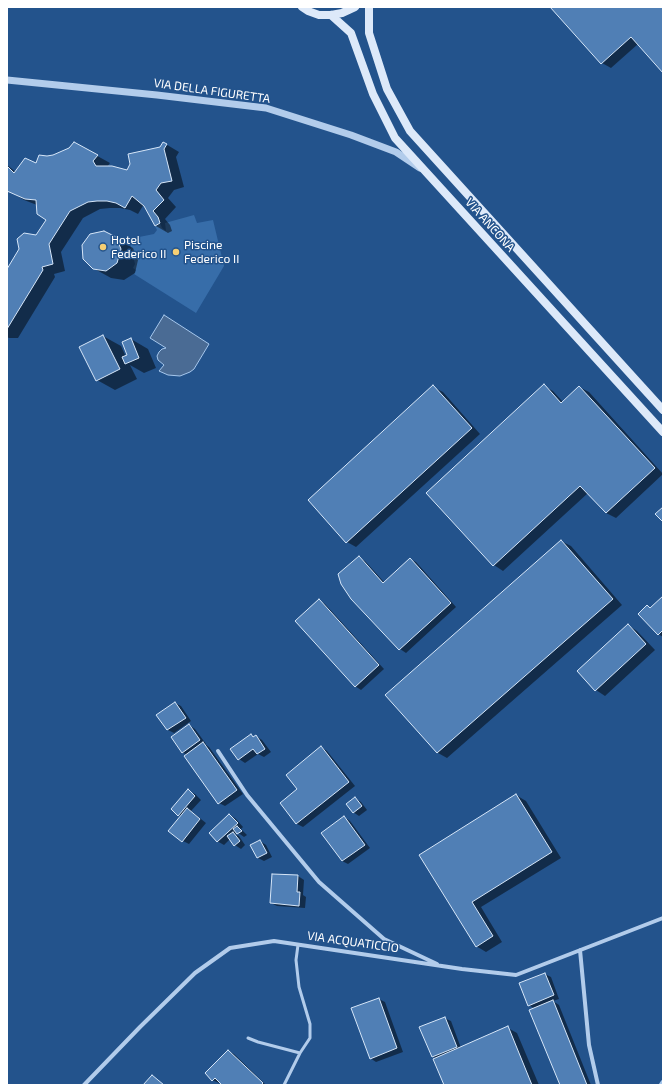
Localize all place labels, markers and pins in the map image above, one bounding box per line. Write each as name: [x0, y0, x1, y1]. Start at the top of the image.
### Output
place label: Hotel Federico II: [111, 233, 166, 261]
place label: Piscine Federico II: [184, 238, 239, 266]
marker: Hotel Federico II: [98, 242, 108, 252]
marker: Piscine Federico II: [171, 247, 181, 257]

